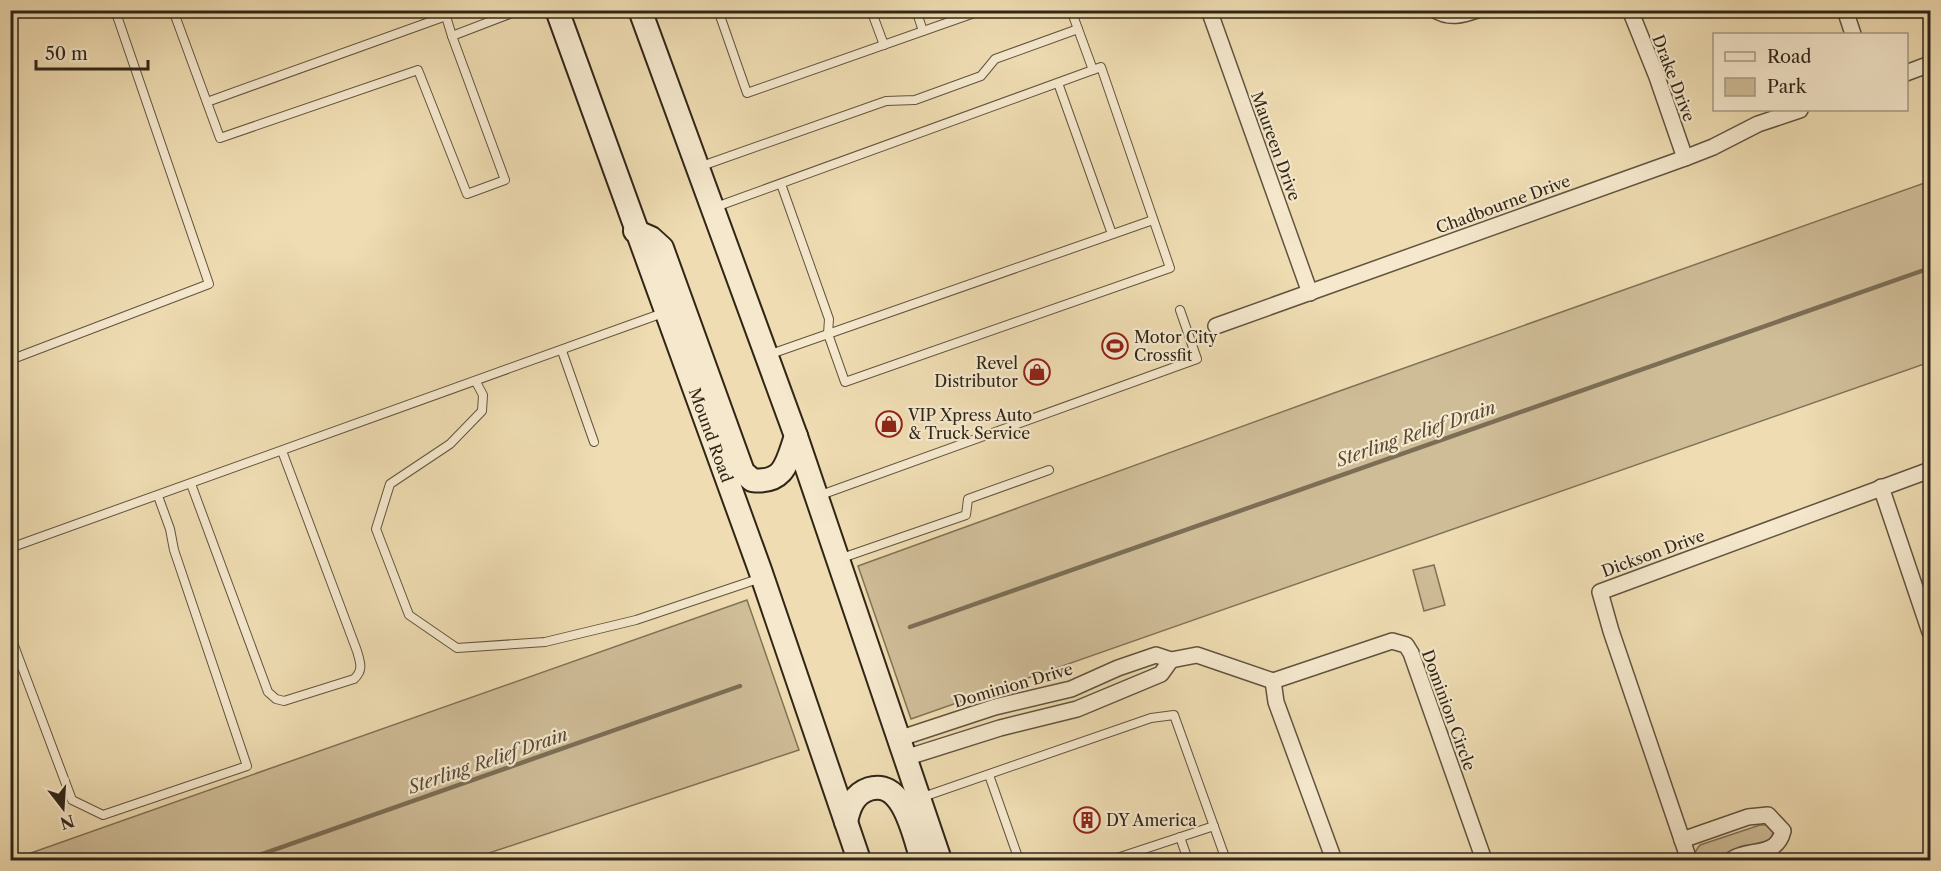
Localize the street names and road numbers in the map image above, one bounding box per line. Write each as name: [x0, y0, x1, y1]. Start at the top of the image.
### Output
street label: Drake Drive: [1648, 32, 1700, 124]
street label: Maureen Drive: [1247, 89, 1305, 203]
street label: Chadbourne Drive: [1433, 170, 1573, 238]
street label: Mound Road: [685, 385, 737, 485]
street label: Dickson Drive: [1599, 525, 1707, 581]
street label: Dominion Circle: [1418, 647, 1480, 773]
street label: Dominion Drive: [951, 658, 1075, 712]

